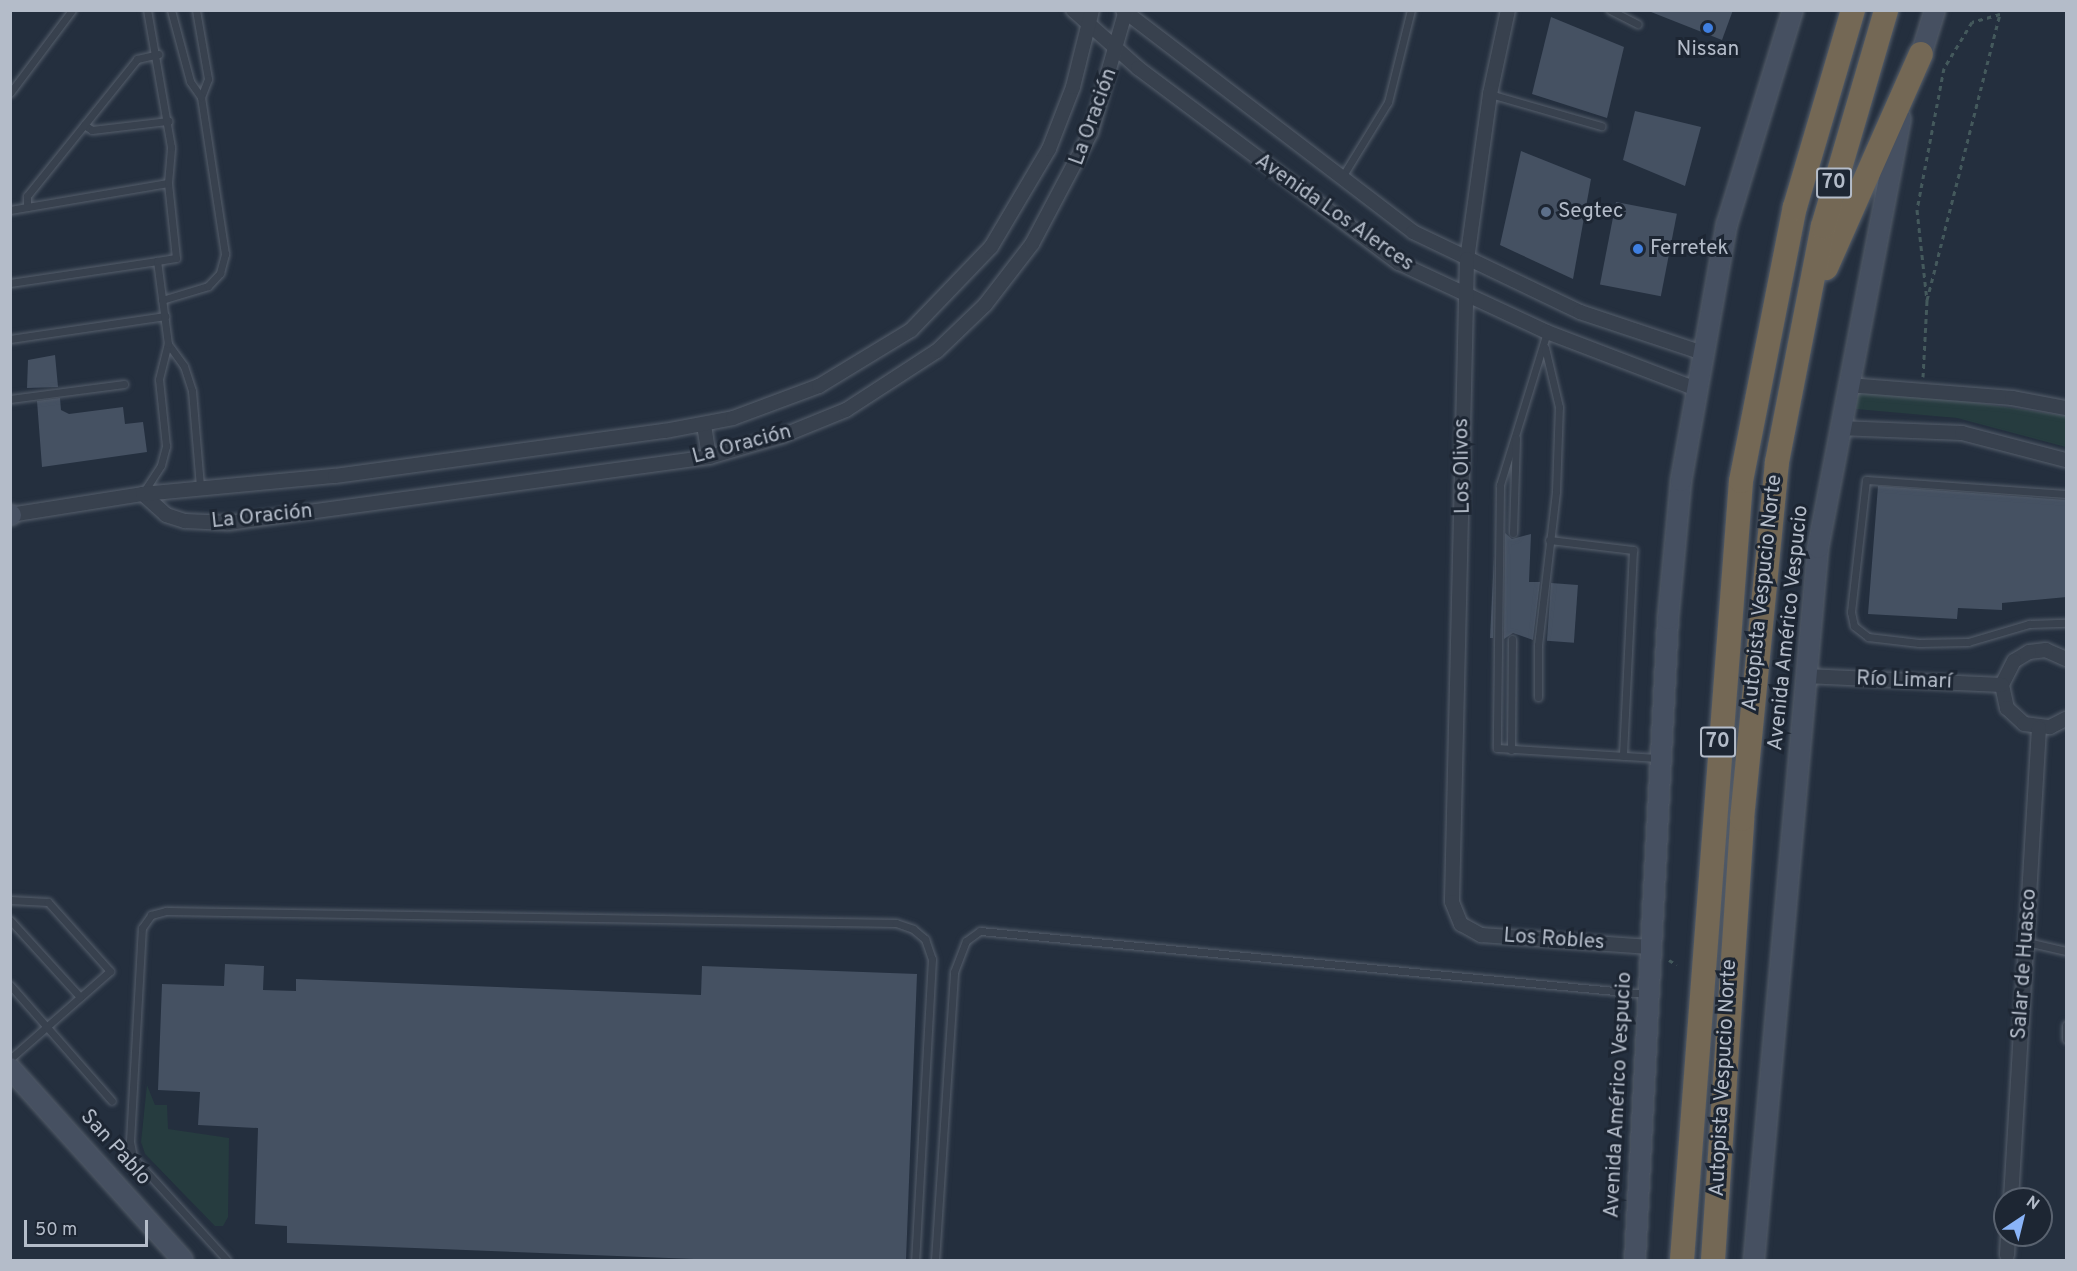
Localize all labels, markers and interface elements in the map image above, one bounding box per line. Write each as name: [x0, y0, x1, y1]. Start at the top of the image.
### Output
marker: Nissan: [1701, 21, 1715, 35]
place label: Nissan: [1677, 37, 1739, 63]
street label: La Oración: [1065, 65, 1123, 169]
street label: Avenida Los Alerces: [1249, 149, 1419, 277]
road number: 70: [1816, 166, 1852, 200]
place label: Segtec: [1558, 199, 1624, 225]
marker: Segtec: [1539, 205, 1553, 219]
place label: Ferretek: [1650, 236, 1729, 262]
marker: Ferretek: [1631, 242, 1645, 256]
street label: Los Olivos: [1450, 418, 1476, 514]
street label: La Oración: [690, 420, 794, 470]
street label: Autopista Vespucio Norte: [1738, 473, 1788, 713]
street label: La Oración: [210, 499, 314, 535]
street label: Avenida Américo Vespucio: [1763, 503, 1815, 753]
street label: Río Limarí: [1856, 667, 1952, 695]
road number: 70: [1700, 725, 1736, 759]
street label: Salar de Huasco: [2007, 888, 2043, 1040]
street label: Los Robles: [1503, 924, 1605, 956]
street label: Autopista Vespucio Norte: [1705, 958, 1743, 1198]
street label: Avenida Américo Vespucio: [1600, 970, 1638, 1220]
street label: San Pablo: [74, 1105, 156, 1191]
north arrow: [1993, 1187, 2053, 1247]
text: N: [2022, 1192, 2043, 1215]
scale bar: [27, 1208, 152, 1246]
text: 50 m: [35, 1219, 77, 1242]

